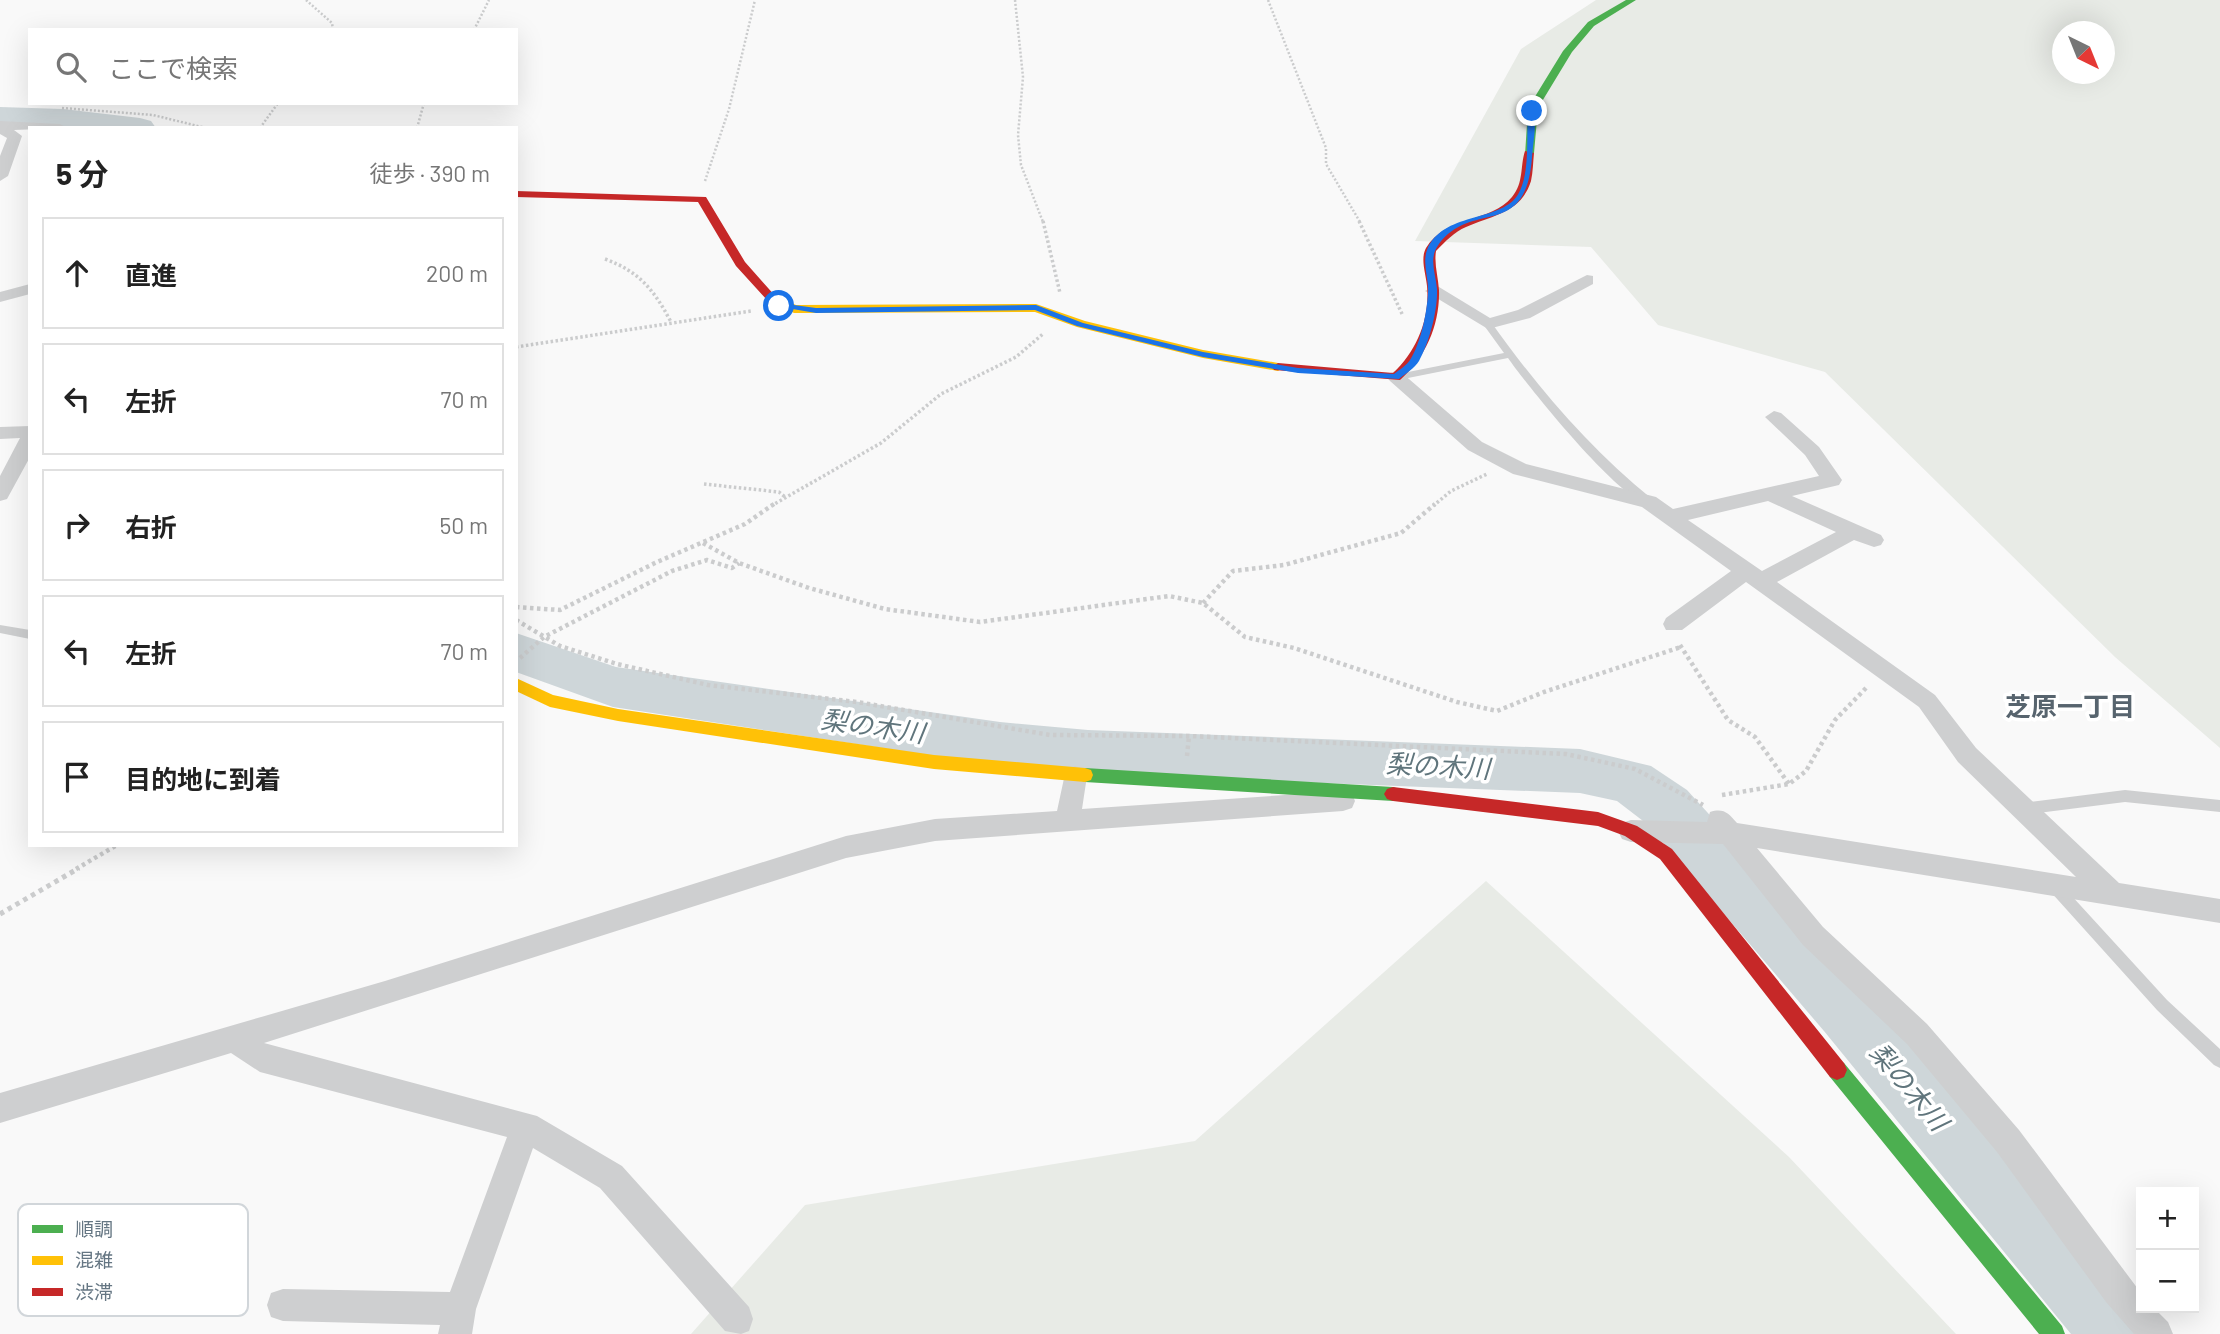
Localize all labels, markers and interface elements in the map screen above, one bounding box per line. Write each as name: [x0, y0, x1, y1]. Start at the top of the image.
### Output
north arrow: [2052, 21, 2115, 84]
search box: [28, 28, 518, 105]
icon: search: [52, 48, 90, 86]
text: ここで検索: [108, 52, 238, 83]
route end: [1516, 95, 1547, 126]
text: 5 分: [56, 155, 108, 191]
text: 徒歩 · 390 m: [370, 159, 490, 187]
icon: ahead: [58, 254, 96, 292]
text: 直進: [125, 259, 177, 290]
text: 200 m: [426, 259, 488, 287]
route start: [763, 290, 794, 321]
icon: left: [58, 380, 96, 418]
text: 左折: [125, 385, 177, 416]
text: 70 m: [441, 385, 488, 413]
icon: right: [58, 506, 96, 544]
text: 右折: [125, 511, 177, 542]
text: 50 m: [440, 511, 488, 539]
icon: left: [58, 632, 96, 670]
text: 左折: [125, 637, 177, 668]
text: 70 m: [441, 637, 488, 665]
district label: 芝原一丁目: [2005, 690, 2135, 721]
water label: 梨の木川: [819, 702, 930, 748]
water label: 梨の木川: [1385, 747, 1494, 783]
icon: arrive: [58, 758, 96, 796]
text: 目的地に到着: [125, 763, 281, 794]
water label: 梨の木川: [1865, 1036, 1957, 1138]
map controls: [2136, 1187, 2199, 1313]
button: +: [2136, 1187, 2199, 1250]
legend: [18, 1204, 248, 1316]
text: 順調: [75, 1217, 113, 1240]
text: 混雑: [75, 1248, 113, 1271]
button: −: [2136, 1250, 2199, 1313]
text: 渋滞: [75, 1280, 113, 1303]

